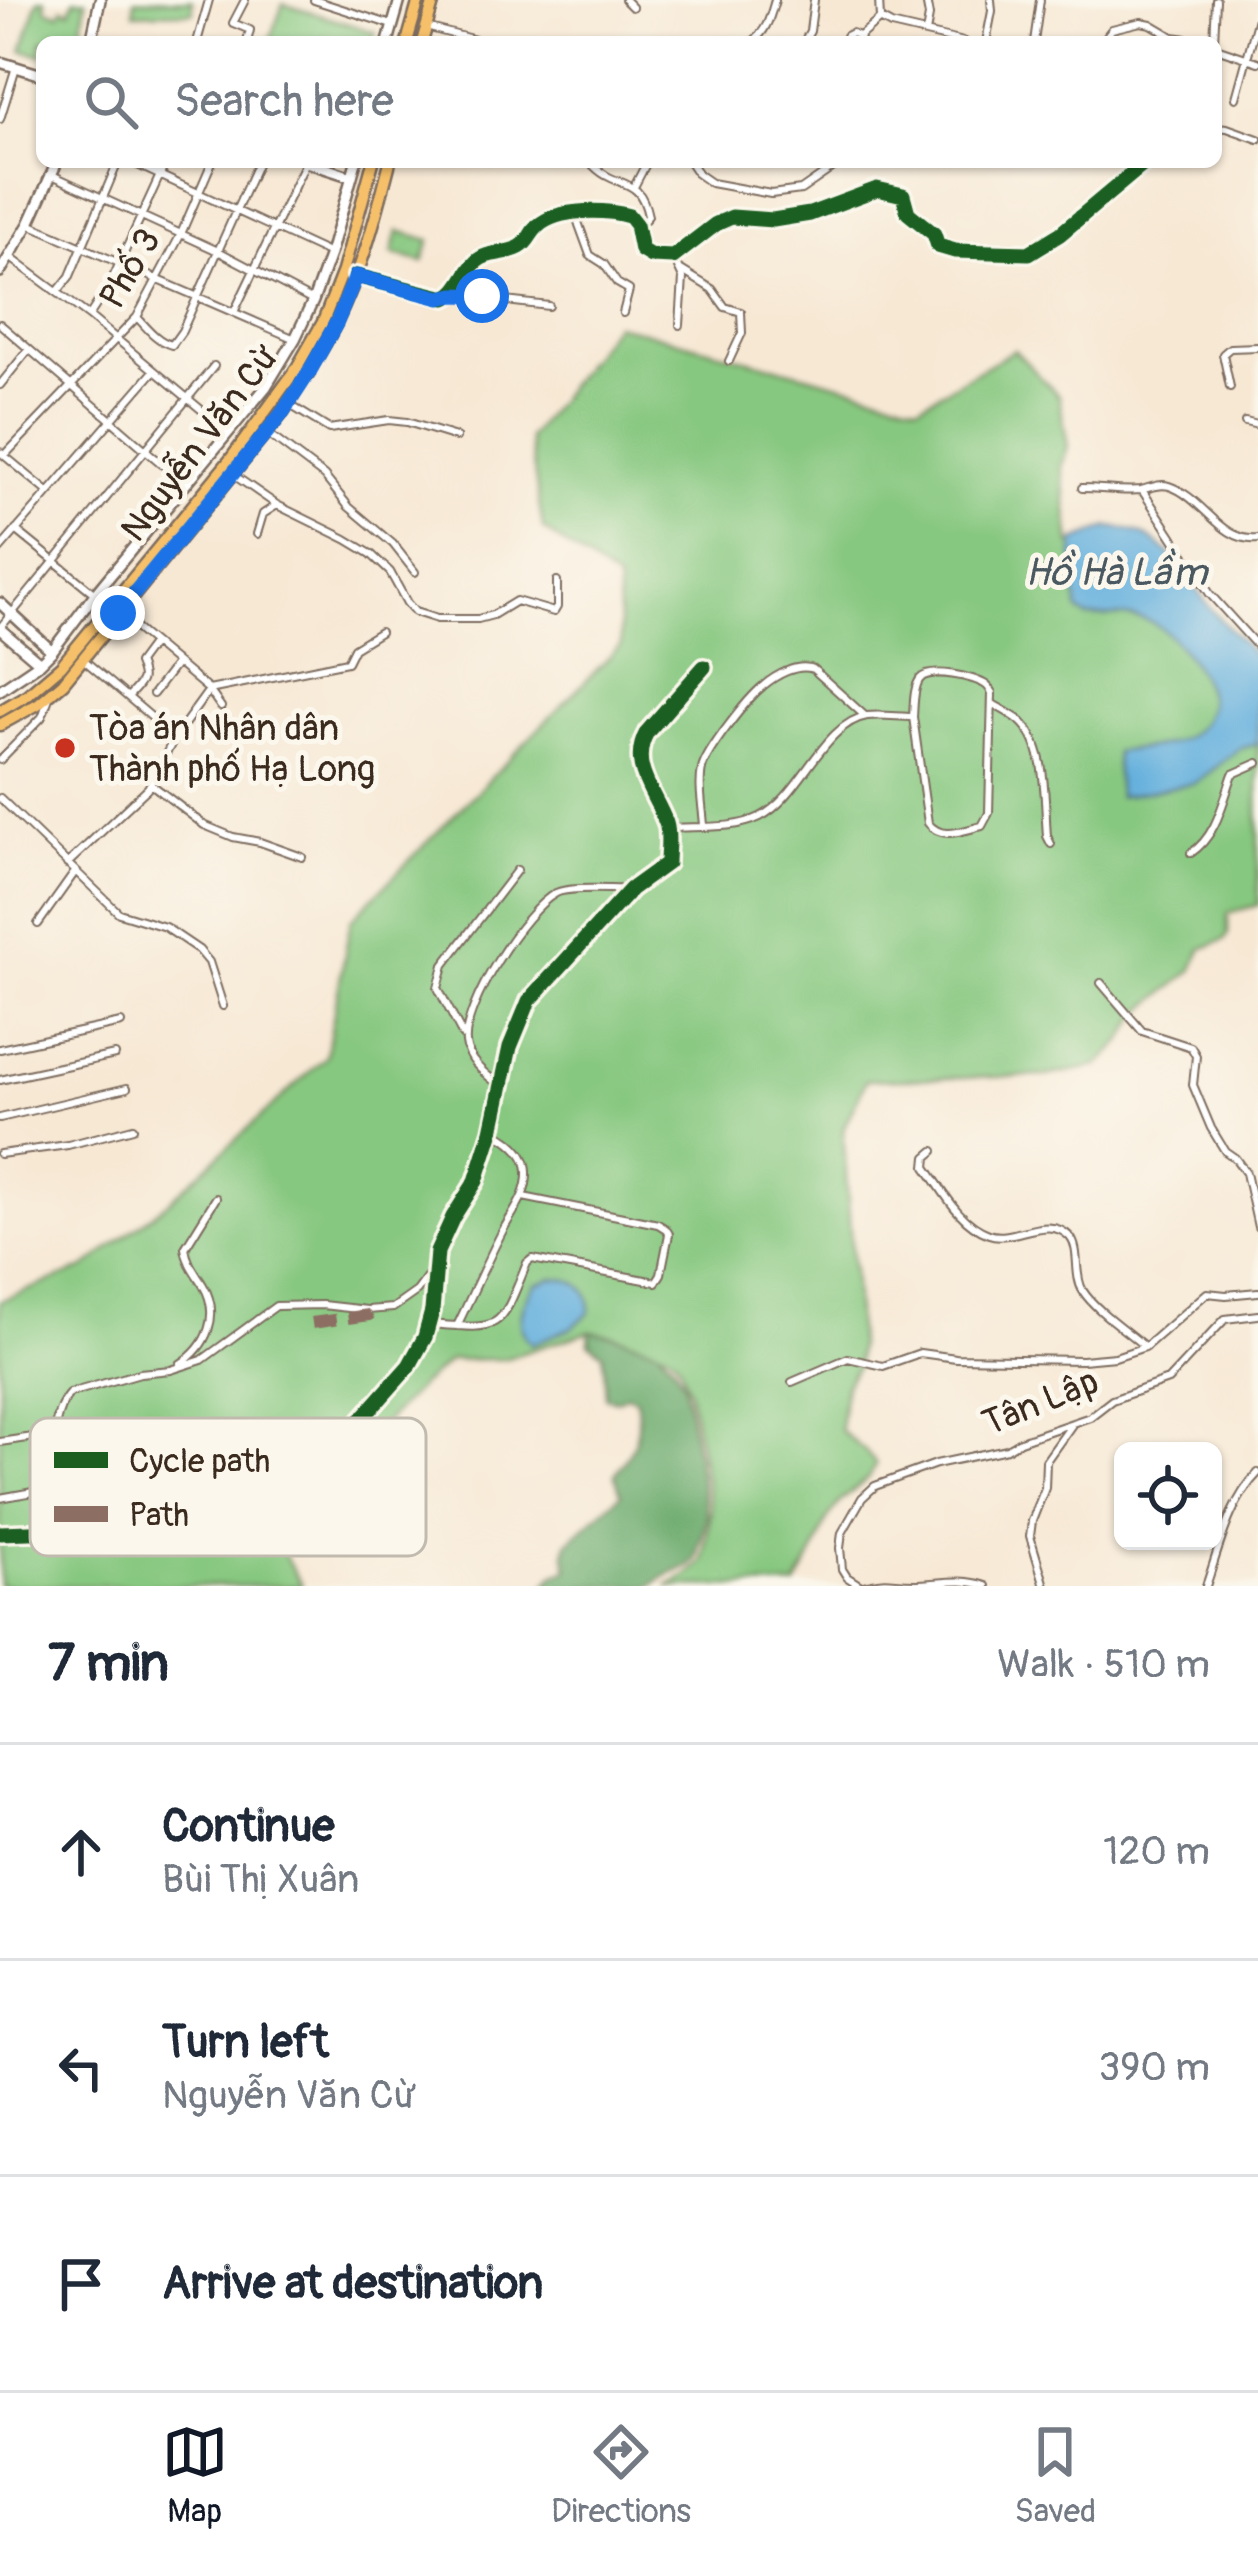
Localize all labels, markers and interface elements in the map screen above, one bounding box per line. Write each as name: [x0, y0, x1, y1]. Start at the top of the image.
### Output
search box: [36, 36, 1222, 168]
icon: search: [78, 69, 144, 135]
text: Search here: [174, 74, 394, 130]
street label: Phố 3: [90, 221, 171, 317]
route start: [455, 269, 509, 323]
street label: Nguyễn Văn Cừ: [111, 335, 289, 551]
water label: Hồ Hà Lầm: [1025, 548, 1209, 597]
route end: [91, 586, 145, 640]
place label: Tòa án Nhân dân Thành phố Hạ Long: [89, 706, 375, 792]
marker: Tòa án Nhân dân Thành phố Hạ Long: [52, 735, 78, 761]
street label: Tân Lập: [976, 1359, 1105, 1446]
legend: [30, 1418, 426, 1556]
text: Cycle path: [129, 1441, 270, 1482]
map controls: [1114, 1442, 1222, 1550]
button: locate: [1114, 1442, 1222, 1550]
text: Path: [129, 1495, 189, 1536]
text: 7 min: [48, 1632, 169, 1696]
text: Walk · 510 m: [997, 1640, 1210, 1689]
text: Continue: [162, 1799, 335, 1855]
icon: ahead: [48, 1819, 114, 1885]
text: 120 m: [1103, 1827, 1210, 1876]
text: Bùi Thị Xuân: [162, 1855, 359, 1904]
text: Turn left: [162, 2015, 329, 2071]
icon: left: [48, 2035, 114, 2101]
text: 390 m: [1098, 2043, 1210, 2092]
text: Nguyễn Văn Cừ: [162, 2071, 418, 2120]
icon: arrive: [48, 2251, 114, 2317]
text: Arrive at destination: [162, 2256, 543, 2312]
tab: Map: [162, 2419, 228, 2532]
tab: Directions: [551, 2419, 691, 2532]
tab: Saved: [1014, 2419, 1096, 2532]

